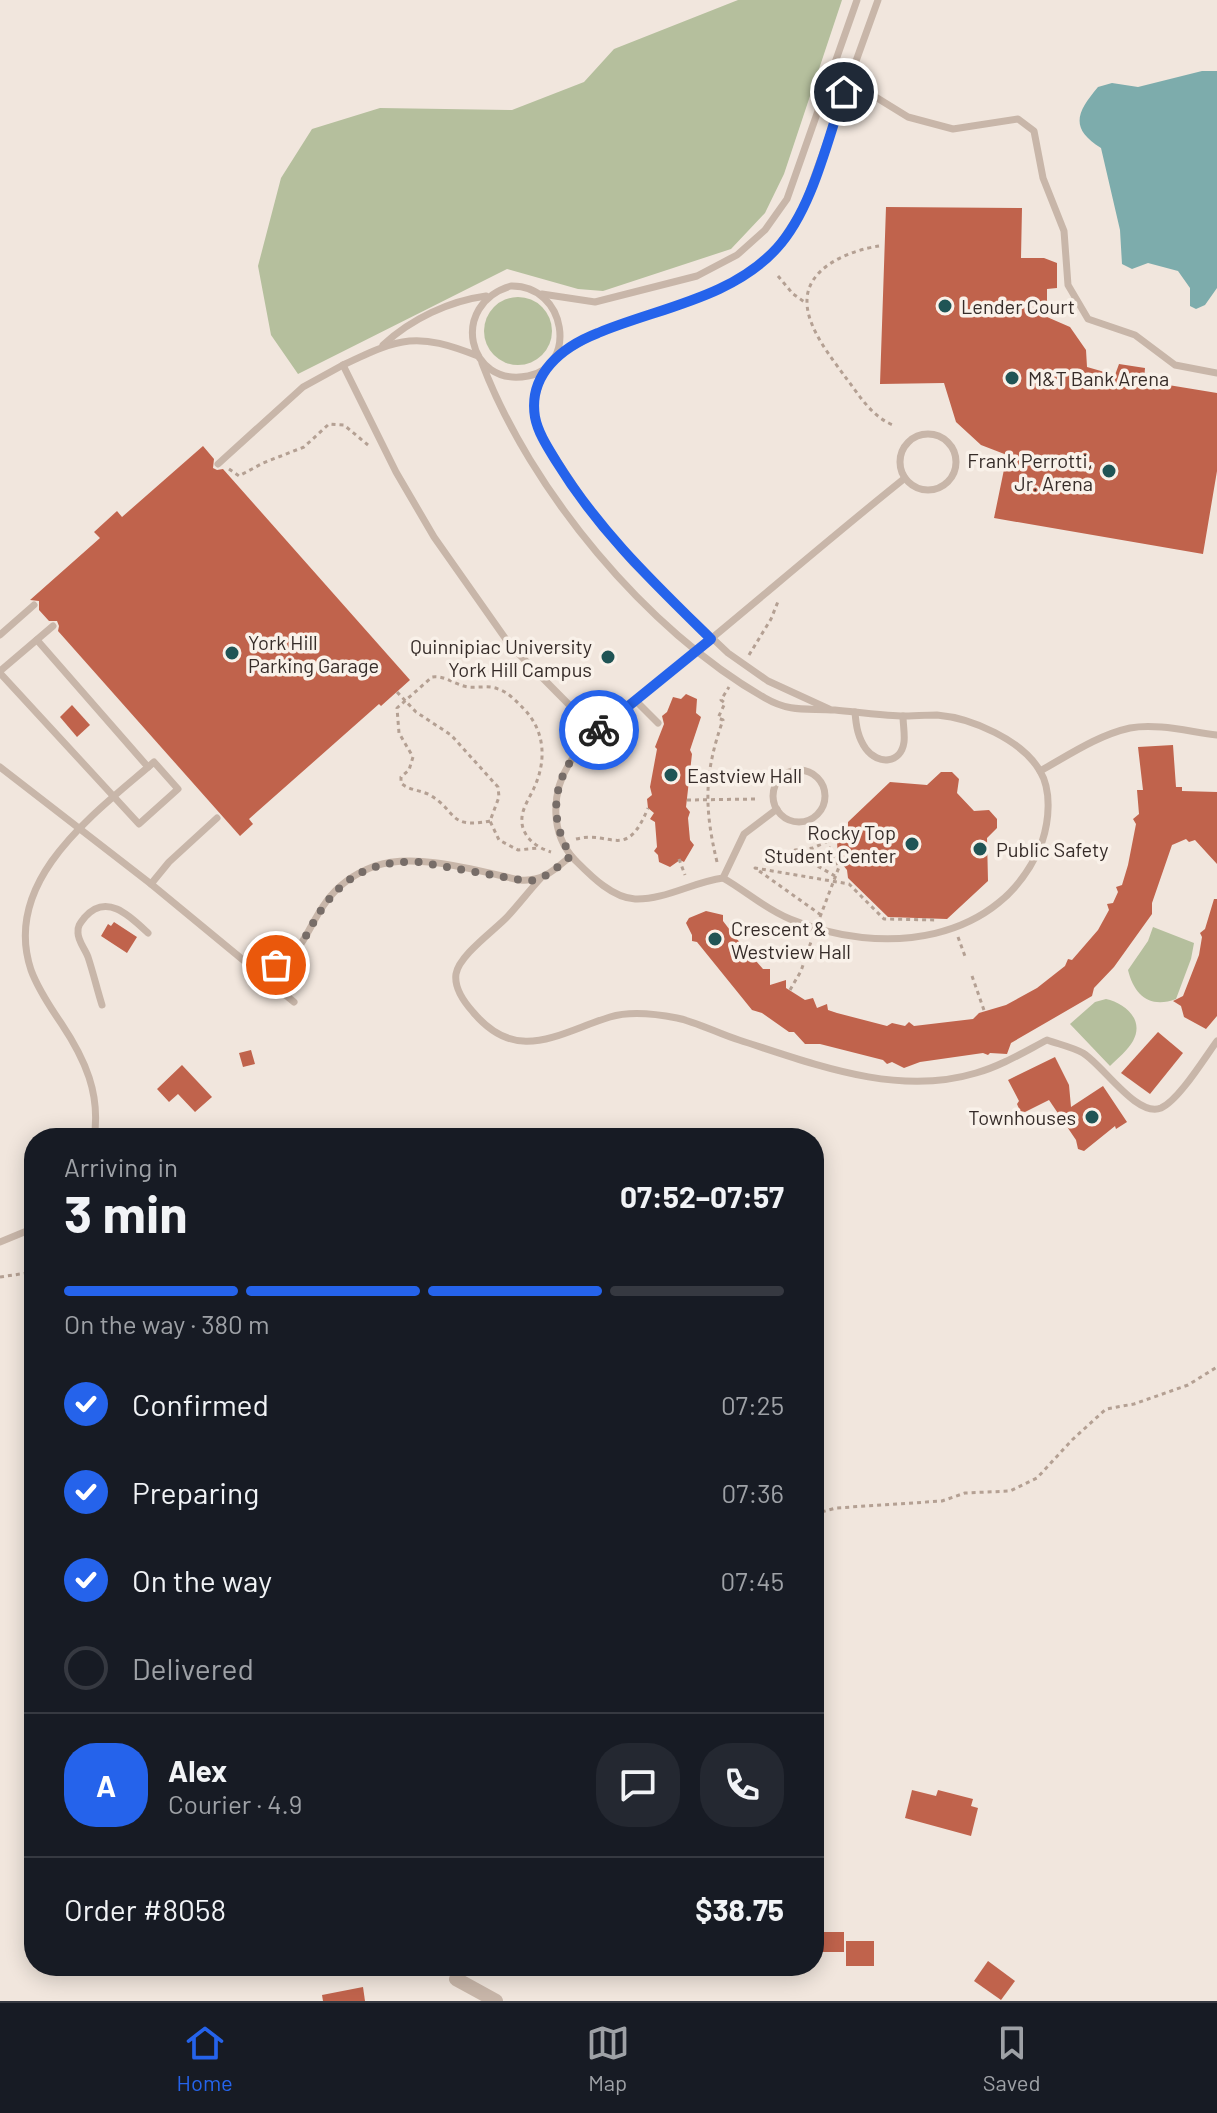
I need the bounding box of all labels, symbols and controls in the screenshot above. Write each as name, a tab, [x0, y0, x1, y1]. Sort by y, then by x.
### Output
pin	[810, 58, 878, 126]
icon: home	[822, 70, 866, 114]
place label: Lender Court	[961, 294, 1075, 318]
marker: Lender Court	[936, 297, 954, 315]
place label: M&T Bank Arena	[1028, 366, 1169, 390]
marker: M&T Bank Arena	[1003, 369, 1021, 387]
place label: Frank Perrotti, Jr. Arena	[967, 448, 1093, 495]
marker: Frank Perrotti, Jr. Arena	[1100, 462, 1118, 480]
place label: York Hill Parking Garage	[248, 630, 379, 677]
place label: Quinnipiac University York Hill Campus	[410, 634, 592, 681]
marker: York Hill Parking Garage	[223, 644, 241, 662]
marker: Quinnipiac University York Hill Campus	[599, 648, 617, 666]
courier	[559, 690, 639, 770]
icon: bike	[577, 708, 621, 752]
place label: Eastview Hall	[687, 763, 802, 787]
marker: Eastview Hall	[662, 766, 680, 784]
place label: Rocky Top Student Center	[764, 820, 896, 867]
marker: Rocky Top Student Center	[903, 835, 921, 853]
place label: Public Safety	[996, 837, 1109, 861]
marker: Public Safety	[971, 840, 989, 858]
place label: Crescent & Westview Hall	[731, 916, 851, 963]
marker: Crescent & Westview Hall	[706, 930, 724, 948]
pin	[242, 931, 310, 999]
icon: bag	[254, 943, 298, 987]
place label: Townhouses	[968, 1105, 1076, 1129]
marker: Townhouses	[1083, 1108, 1101, 1126]
text: Arriving in	[64, 1151, 178, 1182]
text: 07:52–07:57	[620, 1178, 784, 1214]
text: 3 min	[64, 1181, 188, 1243]
text: On the way · 380 m	[64, 1308, 270, 1339]
icon: check	[64, 1382, 108, 1426]
text: Confirmed	[132, 1386, 269, 1422]
text: 07:25	[721, 1389, 784, 1420]
icon: check	[64, 1470, 108, 1514]
text: Preparing	[132, 1474, 259, 1510]
text: 07:36	[721, 1477, 784, 1508]
icon: check	[64, 1558, 108, 1602]
text: On the way	[132, 1562, 272, 1598]
text: 07:45	[721, 1565, 784, 1596]
text: Delivered	[132, 1650, 254, 1686]
button: chat	[596, 1743, 680, 1827]
button: phone	[700, 1743, 784, 1827]
text: Alex	[168, 1752, 227, 1788]
text: A	[96, 1767, 116, 1803]
text: Courier · 4.9	[168, 1788, 302, 1819]
text: Order #8058	[64, 1891, 226, 1927]
text: $38.75	[695, 1891, 784, 1927]
tab: Home	[177, 2021, 233, 2095]
tab: Map	[586, 2021, 630, 2095]
tab: Saved	[983, 2021, 1040, 2095]

